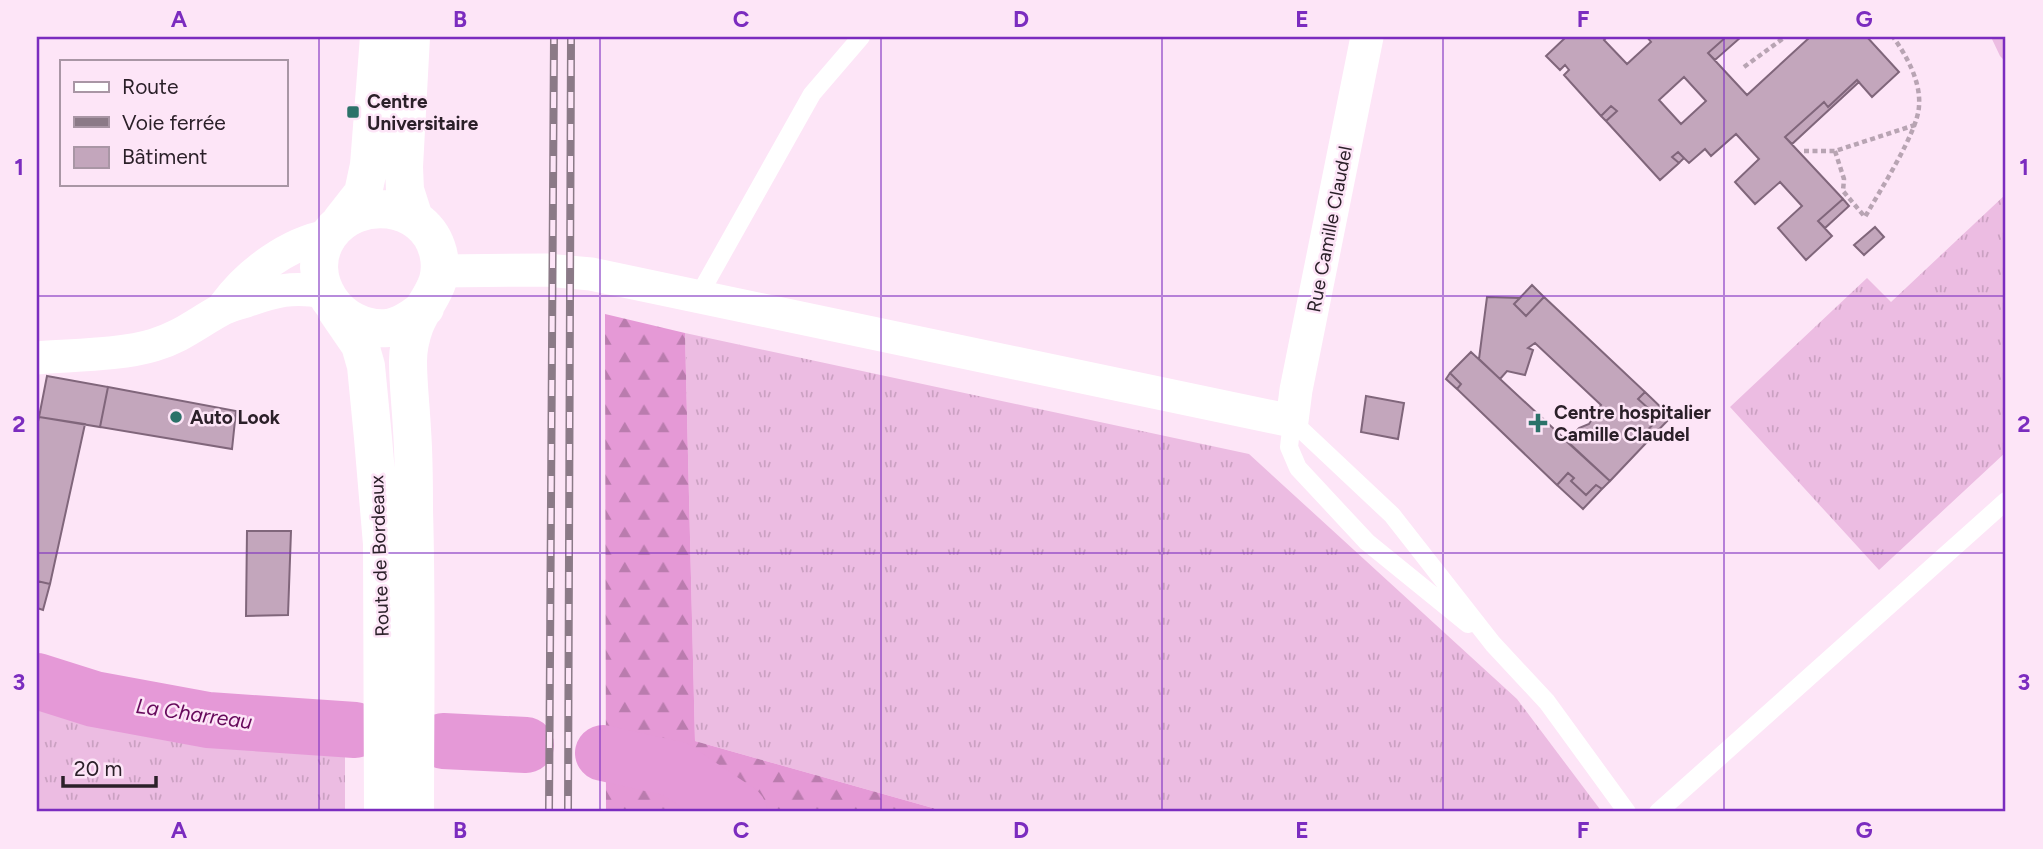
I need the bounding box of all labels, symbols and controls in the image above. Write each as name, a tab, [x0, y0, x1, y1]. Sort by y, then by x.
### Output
text: A	[171, 5, 188, 33]
text: B	[453, 5, 467, 33]
text: C	[733, 5, 750, 33]
text: D	[1013, 5, 1029, 33]
text: E	[1295, 5, 1309, 33]
text: F	[1577, 5, 1590, 33]
text: G	[1855, 5, 1873, 33]
legend	[60, 60, 287, 186]
text: Route	[122, 74, 178, 99]
place label: Centre Universitaire	[367, 90, 479, 135]
marker: Centre Universitaire	[345, 104, 361, 120]
text: Voie ferrée	[122, 110, 226, 135]
text: Bâtiment	[122, 144, 207, 169]
street label: Rue Camille Claudel	[1302, 144, 1357, 314]
text: 1	[14, 153, 24, 181]
text: 1	[2019, 153, 2029, 181]
place label: Centre hospitalier Camille Claudel	[1554, 401, 1711, 446]
place label: Auto Look	[190, 406, 281, 429]
marker: Auto Look	[168, 409, 184, 425]
text: 2	[12, 410, 26, 438]
text: 2	[2017, 410, 2031, 438]
marker: Centre hospitalier Camille Claudel	[1528, 413, 1548, 433]
street label: Route de Bordeaux	[365, 475, 394, 637]
text: 3	[13, 668, 25, 696]
text: 3	[2018, 668, 2030, 696]
water label: La Charreau	[134, 693, 254, 734]
scale bar	[63, 744, 156, 788]
text: 20 m	[74, 756, 122, 781]
text: A	[171, 816, 188, 844]
text: B	[453, 816, 467, 844]
text: C	[733, 816, 750, 844]
text: D	[1013, 816, 1029, 844]
text: E	[1295, 816, 1309, 844]
text: F	[1577, 816, 1590, 844]
text: G	[1855, 816, 1873, 844]

